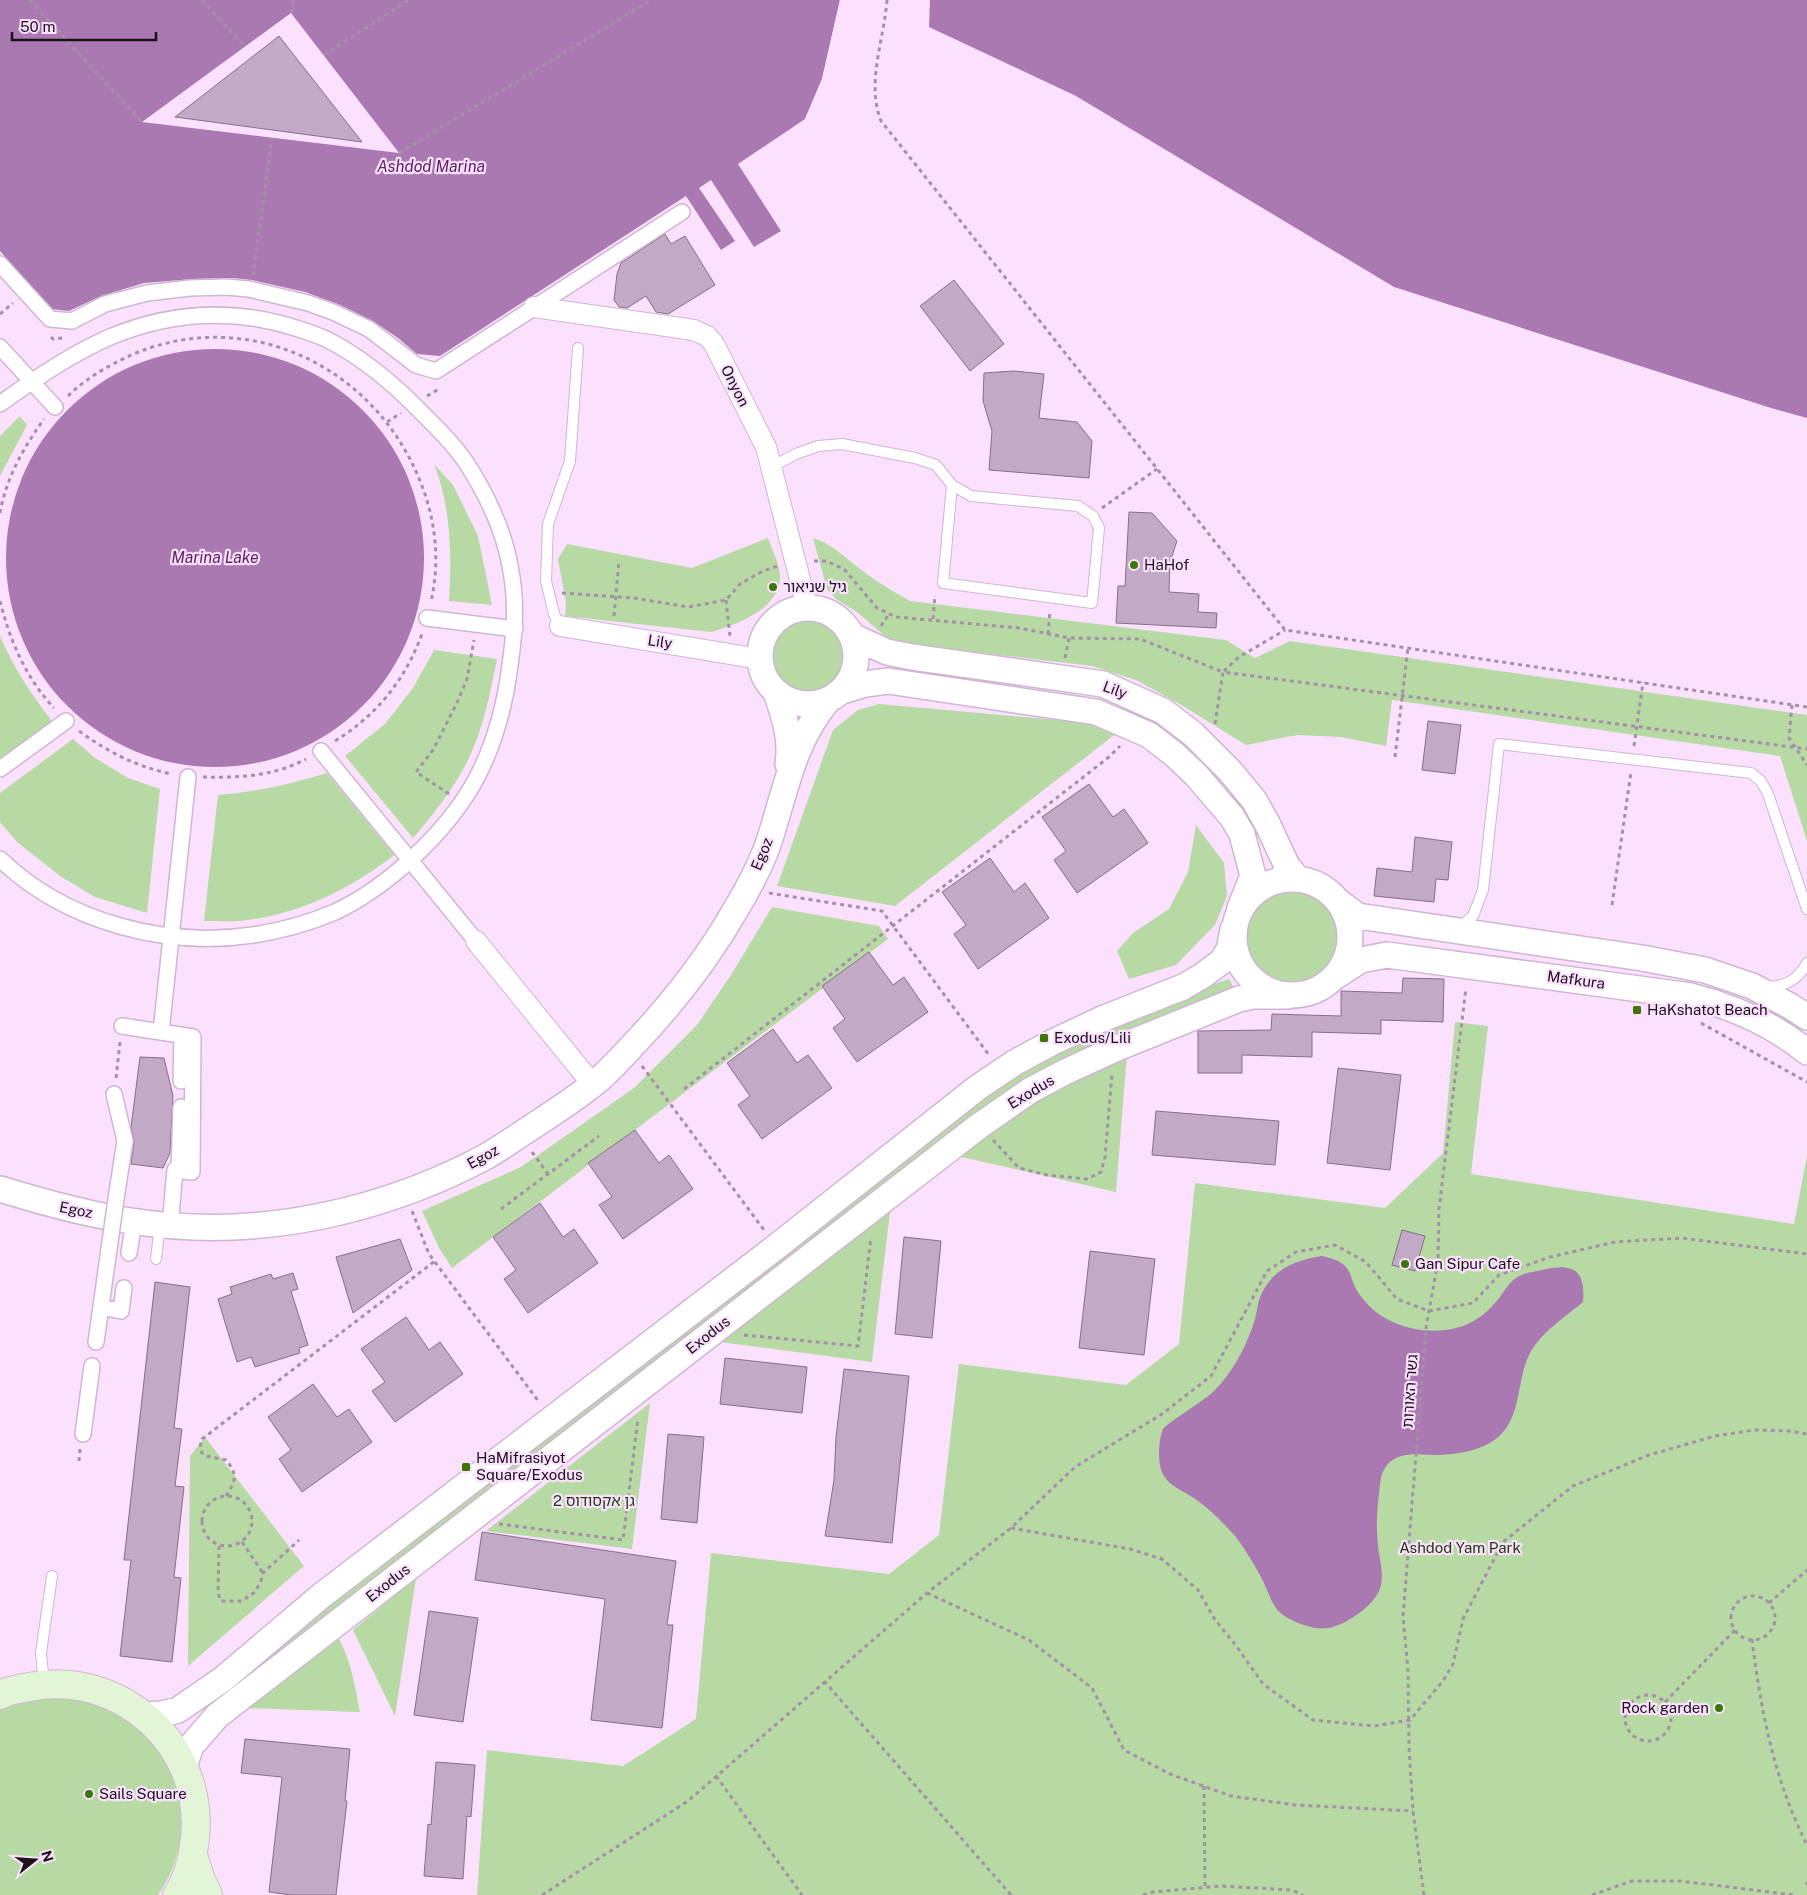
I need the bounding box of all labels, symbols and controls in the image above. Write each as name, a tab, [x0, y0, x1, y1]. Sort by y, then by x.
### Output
scale bar	[12, 10, 156, 42]
text: 50 m	[20, 18, 55, 35]
water label: Ashdod Marina	[377, 157, 485, 176]
street label: Onyon	[718, 362, 753, 409]
water label: Marina Lake	[171, 548, 259, 567]
place label: HaHof	[1144, 556, 1189, 573]
marker: HaHof	[1128, 559, 1140, 571]
place label: גיל שניאור	[783, 578, 847, 595]
marker: גיל שניאור	[767, 581, 779, 593]
street label: Lily	[647, 631, 674, 652]
street label: Lily	[1101, 677, 1130, 702]
street label: Egoz	[747, 835, 776, 873]
street label: Mafkura	[1546, 967, 1606, 992]
place label: HaKshatot Beach	[1647, 1001, 1768, 1018]
marker: HaKshatot Beach	[1631, 1004, 1643, 1016]
place label: Exodus/Lili	[1054, 1029, 1131, 1046]
marker: Exodus/Lili	[1038, 1032, 1050, 1044]
street label: Exodus	[1004, 1071, 1057, 1112]
street label: Egoz	[464, 1141, 502, 1172]
street label: Egoz	[58, 1198, 94, 1221]
place label: Gan Sipur Cafe	[1415, 1255, 1520, 1272]
marker: Gan Sipur Cafe	[1399, 1258, 1411, 1270]
street label: Exodus	[682, 1312, 733, 1357]
street label: גשר האורות	[1398, 1353, 1421, 1428]
place label: HaMifrasiyot Square/Exodus	[476, 1449, 583, 1483]
marker: HaMifrasiyot Square/Exodus	[460, 1461, 472, 1473]
park label: גן אקסודוס 2	[553, 1492, 635, 1509]
park label: Ashdod Yam Park	[1399, 1539, 1521, 1556]
street label: Exodus	[362, 1560, 413, 1605]
place label: Rock garden	[1621, 1699, 1709, 1716]
marker: Rock garden	[1713, 1702, 1725, 1714]
place label: Sails Square	[99, 1785, 187, 1802]
marker: Sails Square	[83, 1788, 95, 1800]
north arrow	[10, 1835, 60, 1885]
text: N	[38, 1849, 57, 1864]

